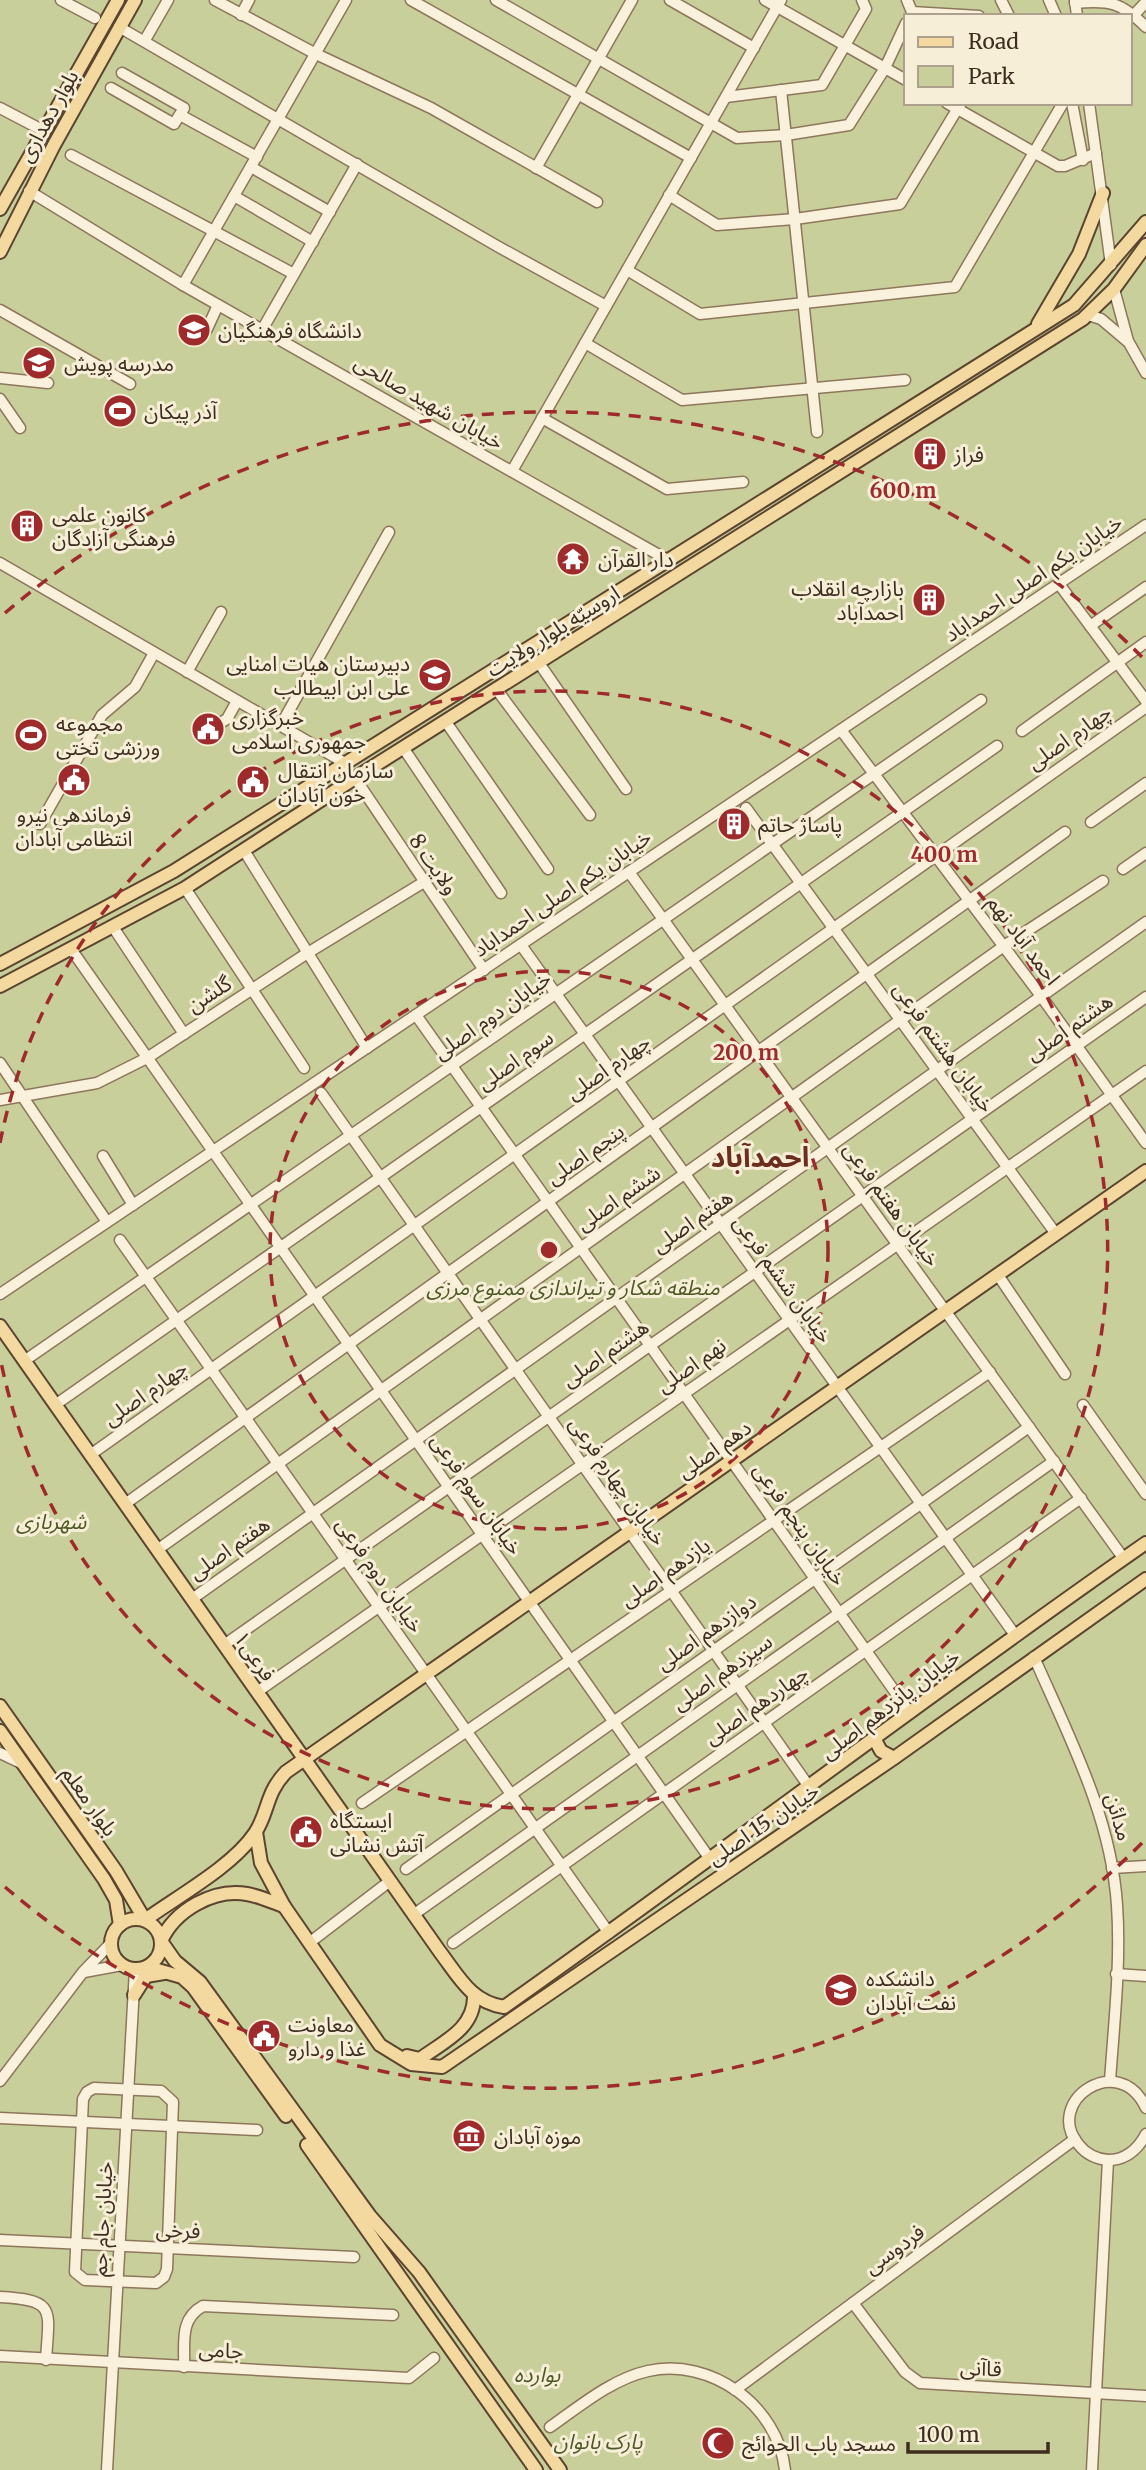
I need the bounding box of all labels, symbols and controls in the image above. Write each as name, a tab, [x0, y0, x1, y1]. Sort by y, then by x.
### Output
legend	[904, 14, 1132, 105]
text: Road	[968, 28, 1019, 55]
text: Park	[968, 63, 1015, 90]
street label: بلوار دهداری	[12, 65, 84, 167]
school or university icon: دانشگاه فرهنگیان	[175, 311, 213, 349]
place label: دانشگاه فرهنگیان	[218, 317, 362, 344]
school or university icon: مدرسه پویش	[20, 344, 58, 382]
street label: خیابان شهید صالحی	[350, 348, 508, 456]
place label: مدرسه پویش	[64, 350, 174, 377]
sports icon: آذر پیکان	[101, 392, 139, 430]
place label: آذر پیکان	[144, 398, 218, 425]
building icon: فراز	[911, 435, 949, 473]
place label: فراز	[953, 441, 984, 468]
text: 600 m	[870, 477, 936, 504]
place label: کانون علمی فرهنگی آزادگان	[52, 501, 176, 552]
building icon: کانون علمی فرهنگی آزادگان	[8, 507, 46, 545]
street label: خیابان یکم اصلی احمداباد	[939, 508, 1128, 649]
temple icon: دار القرآن	[554, 540, 592, 578]
place label: دار القرآن	[598, 546, 674, 573]
place label: بازارچه انقلاب احمدآباد	[791, 575, 904, 626]
street label: اروسیّه بلوار ولایت	[481, 579, 625, 683]
building icon: بازارچه انقلاب احمدآباد	[910, 581, 948, 619]
place label: دبیرستان هیات امنایی علی ابن ابیطالب	[226, 650, 410, 701]
school or university icon: دبیرستان هیات امنایی علی ابن ابیطالب	[416, 656, 454, 694]
street label: چهارم اصلی	[1022, 698, 1118, 778]
place label: خبرگزاری جمهوری اسلامی	[232, 704, 366, 755]
place label: مجموعه ورزشی تختی	[56, 710, 160, 761]
public building icon: خبرگزاری جمهوری اسلامی	[189, 710, 227, 748]
sports icon: مجموعه ورزشی تختی	[12, 716, 50, 754]
place label: سازمان انتقال خون آبادان	[278, 757, 394, 808]
public building icon: فرماندهی نیرو انتظامی آبادان	[55, 761, 93, 799]
public building icon: سازمان انتقال خون آبادان	[234, 763, 272, 801]
place label: فرماندهی نیرو انتظامی آبادان	[15, 801, 133, 852]
building icon: پاساژ حاتم	[715, 805, 753, 843]
place label: پاساژ حاتم	[758, 811, 842, 840]
street label: خیابان یکم اصلی احمداباد	[468, 823, 657, 964]
street label: ولایت 8	[403, 828, 465, 900]
text: 400 m	[910, 841, 978, 868]
street label: احمد آباد نهم	[980, 890, 1067, 991]
street label: خیابان دوم اصلی	[428, 964, 558, 1068]
street label: گلشن	[181, 969, 237, 1018]
street label: خیابان هشتم فرعی	[886, 976, 1001, 1119]
street label: هشتم اصلی	[1020, 987, 1119, 1068]
street label: سوم اصلی	[472, 1024, 560, 1099]
street label: چهارم اصلی	[561, 1028, 657, 1108]
text: 200 m	[713, 1039, 779, 1066]
street label: پنجم اصلی	[541, 1117, 630, 1192]
street label: خیابان هفتم فرعی	[836, 1136, 946, 1273]
district label: احمدآباد	[711, 1139, 809, 1175]
street label: ششم اصلی	[571, 1159, 667, 1238]
street label: هفتم اصلی	[646, 1183, 739, 1260]
street label: خیابان ششم فرعی	[726, 1210, 839, 1349]
centre of rings	[537, 1238, 561, 1262]
park label: منطقه شکار و تیراندازی ممنوع مرزی	[426, 1274, 720, 1304]
street label: هشتم اصلی	[556, 1313, 655, 1394]
street label: نهم اصلی	[651, 1331, 732, 1400]
street label: چهارم اصلی	[98, 1354, 194, 1434]
street label: خیابان چهارم فرعی	[561, 1411, 673, 1553]
street label: دهم اصلی	[672, 1414, 758, 1486]
street label: خیابان سوم فرعی	[423, 1428, 529, 1562]
street label: خیابان پنجم فرعی	[746, 1457, 852, 1592]
park label: شهربازی	[16, 1508, 87, 1535]
street label: هفتم اصلی	[183, 1510, 276, 1587]
street label: خیابان دوم فرعی	[328, 1512, 430, 1640]
street label: یازدهم اصلی	[615, 1531, 717, 1615]
street label: دوازدهم اصلی	[651, 1588, 762, 1678]
street label: فرعی۱	[228, 1626, 282, 1686]
street label: سیزدهم اصلی	[667, 1628, 779, 1718]
street label: خیابان پانزدهم اصلی	[815, 1643, 966, 1767]
street label: چهاردهم اصلی	[699, 1659, 814, 1752]
street label: بلوار معلم	[54, 1761, 124, 1843]
street label: خیابان 15 اصلی	[702, 1777, 824, 1871]
street label: مدائن	[1099, 1790, 1139, 1844]
place label: ایستگاه آتش نشانی	[330, 1807, 424, 1858]
public building icon: ایستگاه آتش نشانی	[287, 1813, 325, 1851]
place label: دانشکده نفت آبادان	[866, 1965, 956, 2016]
school or university icon: دانشکده نفت آبادان	[822, 1971, 860, 2009]
place label: معاونت غذا و دارو	[288, 2011, 366, 2062]
public building icon: معاونت غذا و دارو	[245, 2017, 283, 2055]
museum icon: موزه آبادان	[450, 2117, 488, 2155]
place label: موزه آبادان	[494, 2123, 581, 2150]
street label: خیابان جام جم	[86, 2161, 121, 2277]
street label: فرخی	[155, 2216, 201, 2244]
street label: فردوسی	[858, 2218, 930, 2280]
street label: جامی	[198, 2335, 244, 2365]
street label: قاآنی	[960, 2353, 1002, 2383]
park label: بوارده	[514, 2361, 560, 2388]
scale bar	[908, 2410, 1048, 2454]
text: 100 m	[918, 2421, 980, 2448]
mosque icon: مسجد باب الحوائج	[699, 2424, 737, 2462]
park label: پارک بانوان	[554, 2428, 643, 2456]
place label: مسجد باب الحوائج	[742, 2430, 896, 2459]

